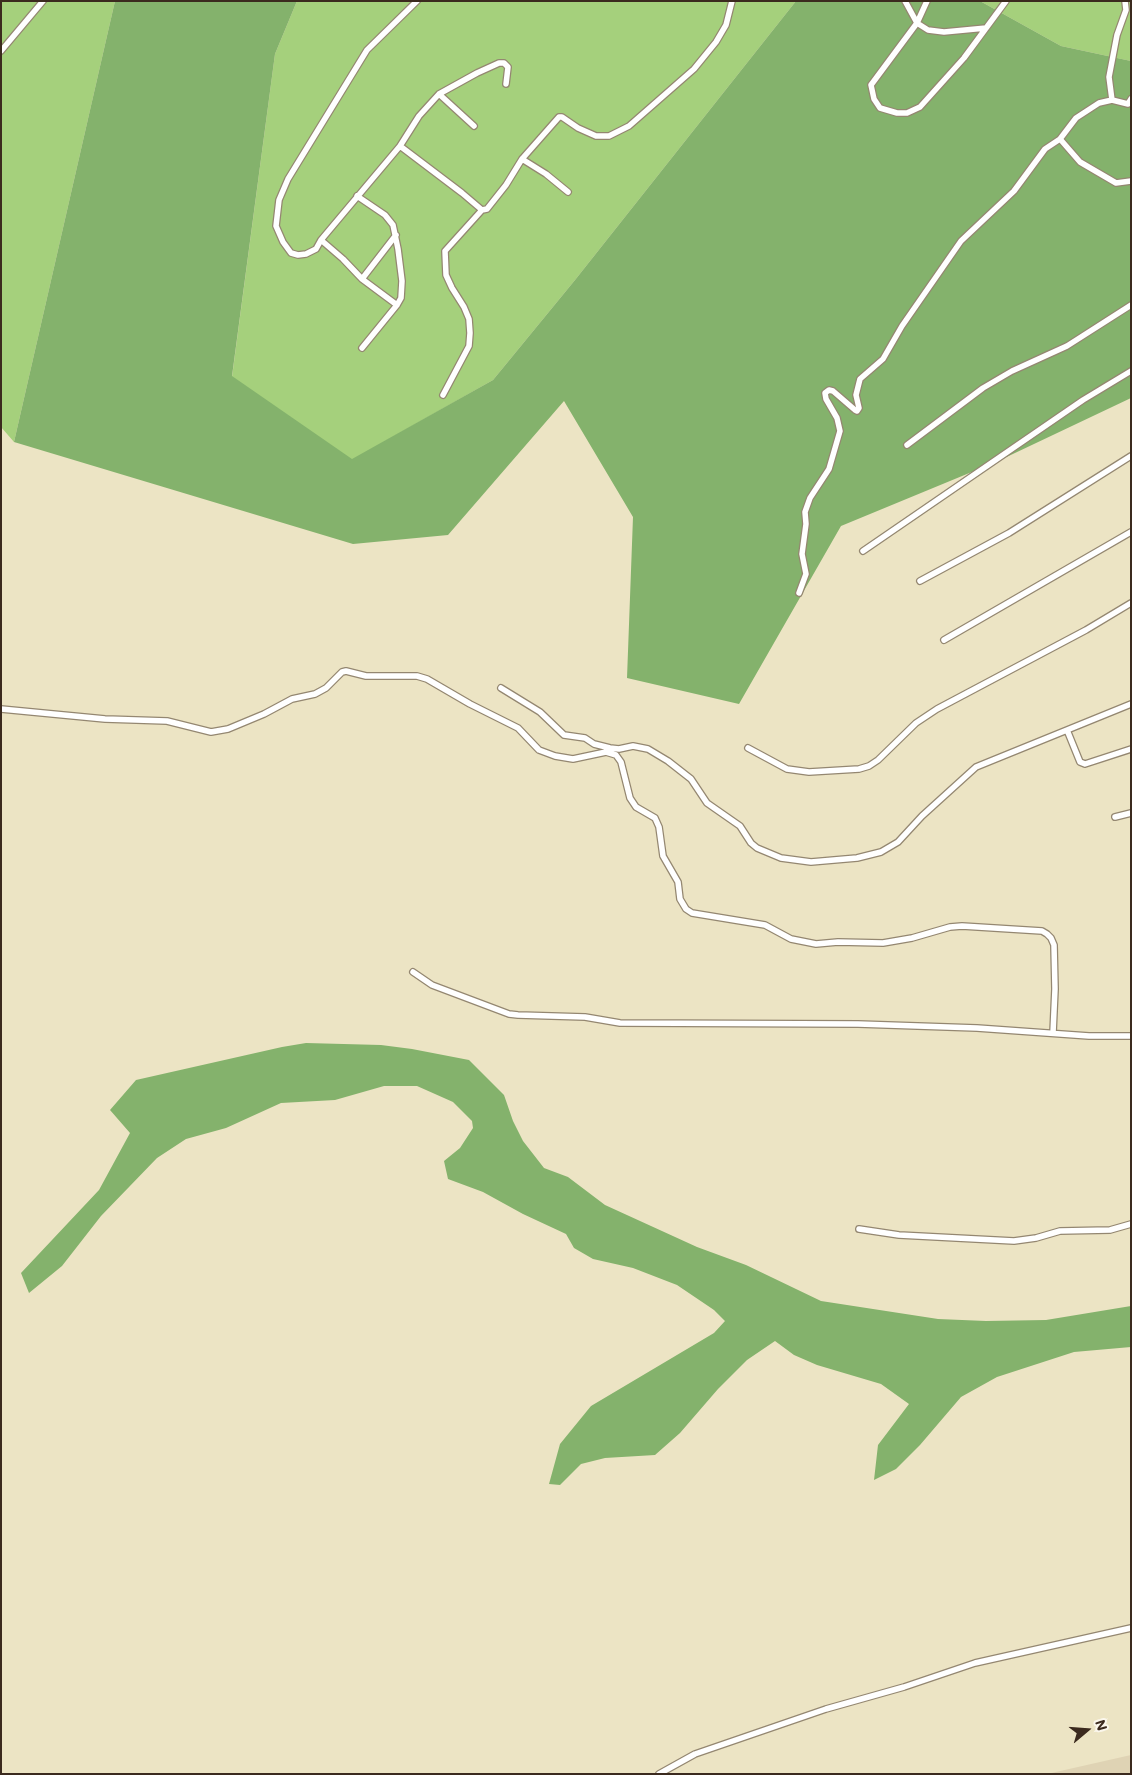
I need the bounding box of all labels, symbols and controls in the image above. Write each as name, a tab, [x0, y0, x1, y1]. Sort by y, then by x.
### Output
north arrow	[1062, 1705, 1112, 1755]
text: N	[1091, 1717, 1112, 1733]

